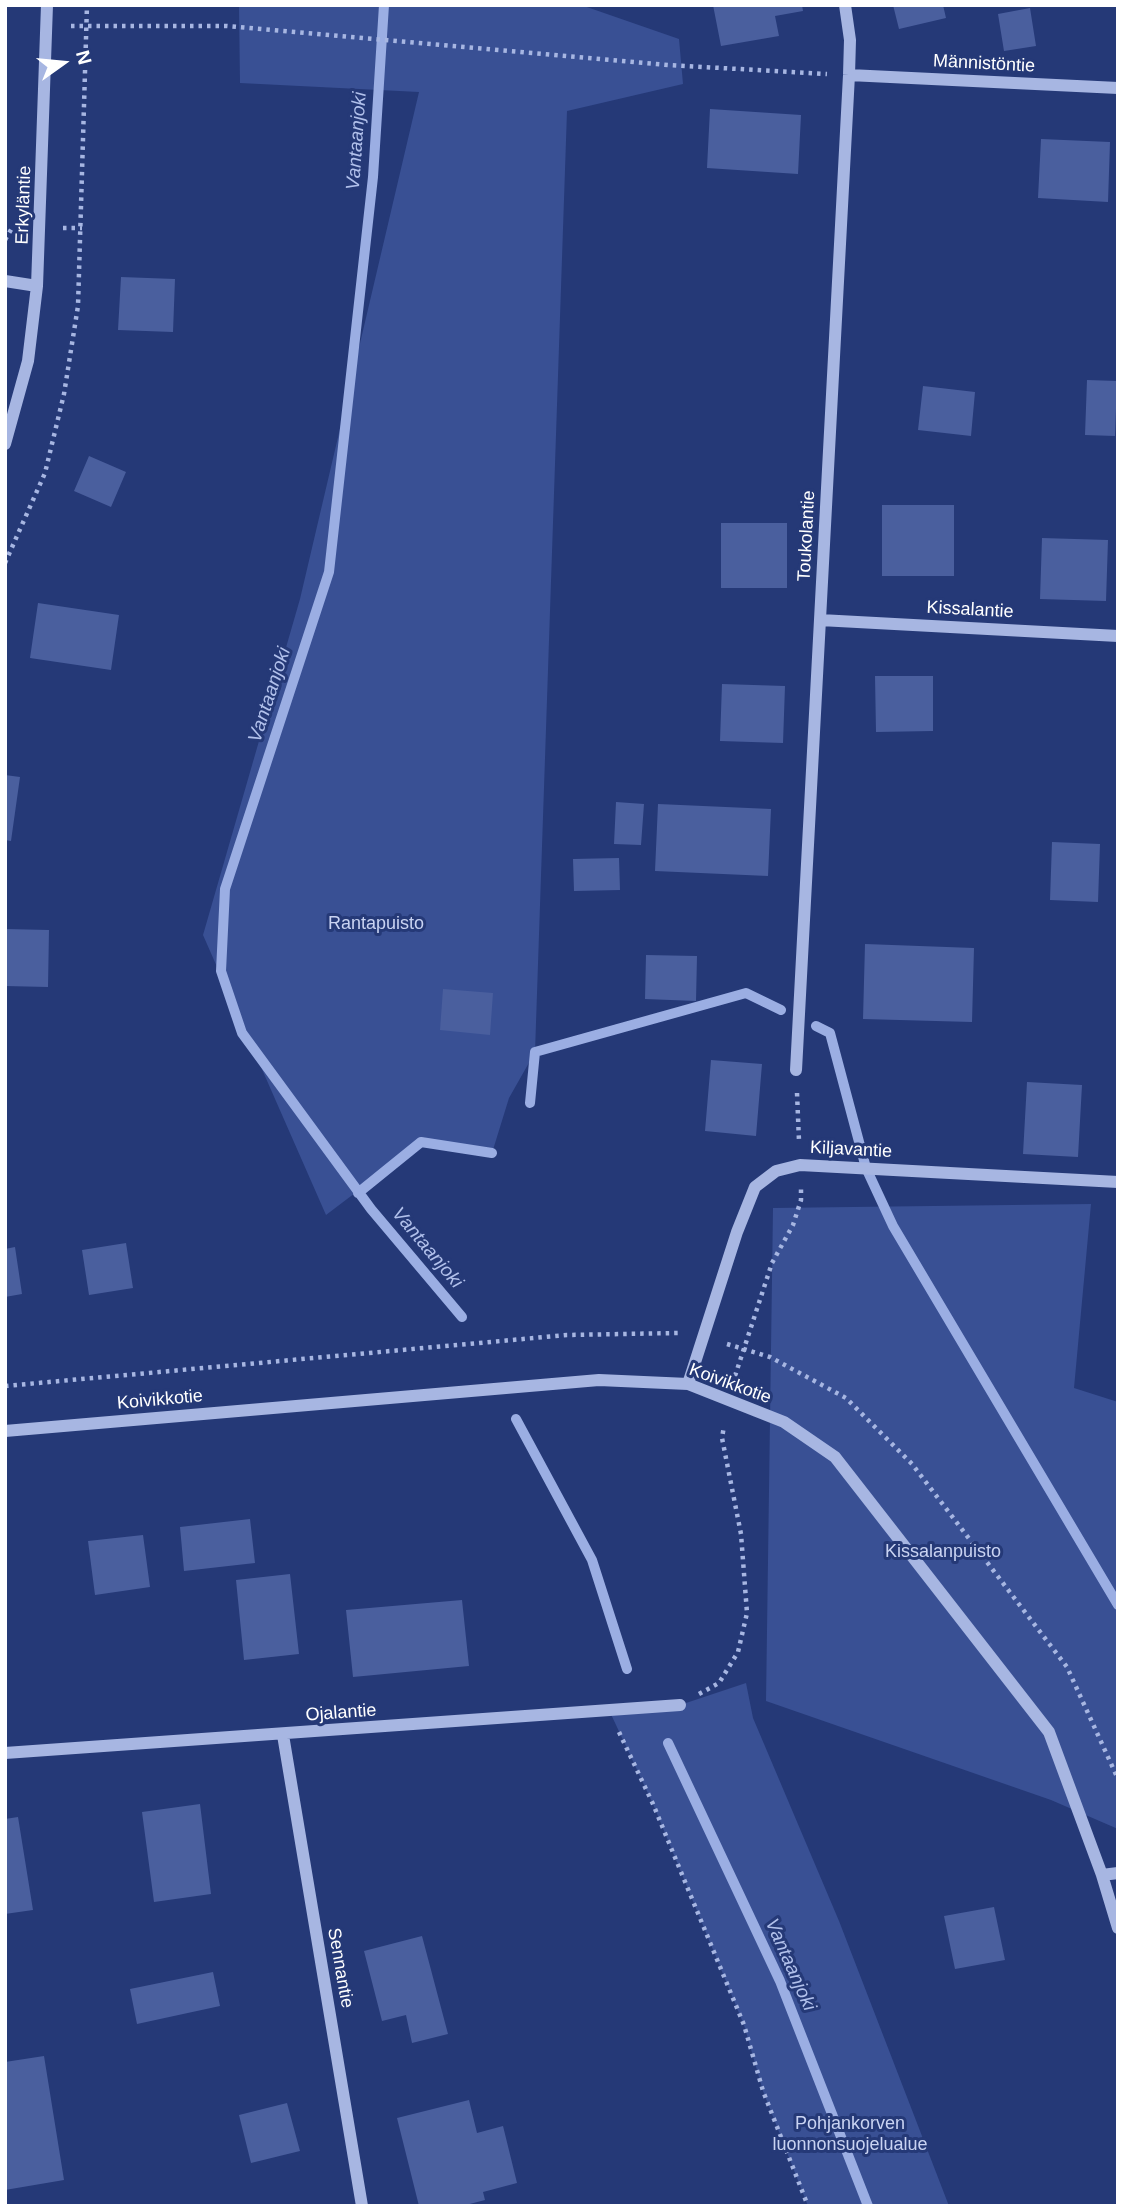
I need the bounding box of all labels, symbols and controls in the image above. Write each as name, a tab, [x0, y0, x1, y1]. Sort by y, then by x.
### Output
north arrow	[28, 28, 98, 98]
text: N	[72, 48, 96, 67]
street label: Männistöntie	[932, 51, 1036, 77]
water label: Vantaanjoki	[342, 91, 372, 191]
street label: Erkyläntie	[12, 165, 36, 245]
street label: Toukolantie	[794, 490, 820, 582]
street label: Kissalantie	[926, 597, 1014, 623]
water label: Vantaanjoki	[244, 645, 296, 745]
park label: Rantapuisto	[328, 913, 424, 935]
street label: Kiljavantie	[809, 1137, 893, 1163]
water label: Vantaanjoki	[387, 1203, 467, 1293]
street label: Koivikkotie	[686, 1359, 774, 1409]
street label: Koivikkotie	[116, 1385, 204, 1415]
park label: Kissalanpuisto	[885, 1541, 1001, 1563]
street label: Ojalantie	[305, 1700, 377, 1726]
water label: Vantaanjoki	[760, 1915, 820, 2015]
street label: Sennantie	[322, 1926, 358, 2010]
park label: Pohjankorven luonnonsuojelualue	[772, 2113, 928, 2156]

